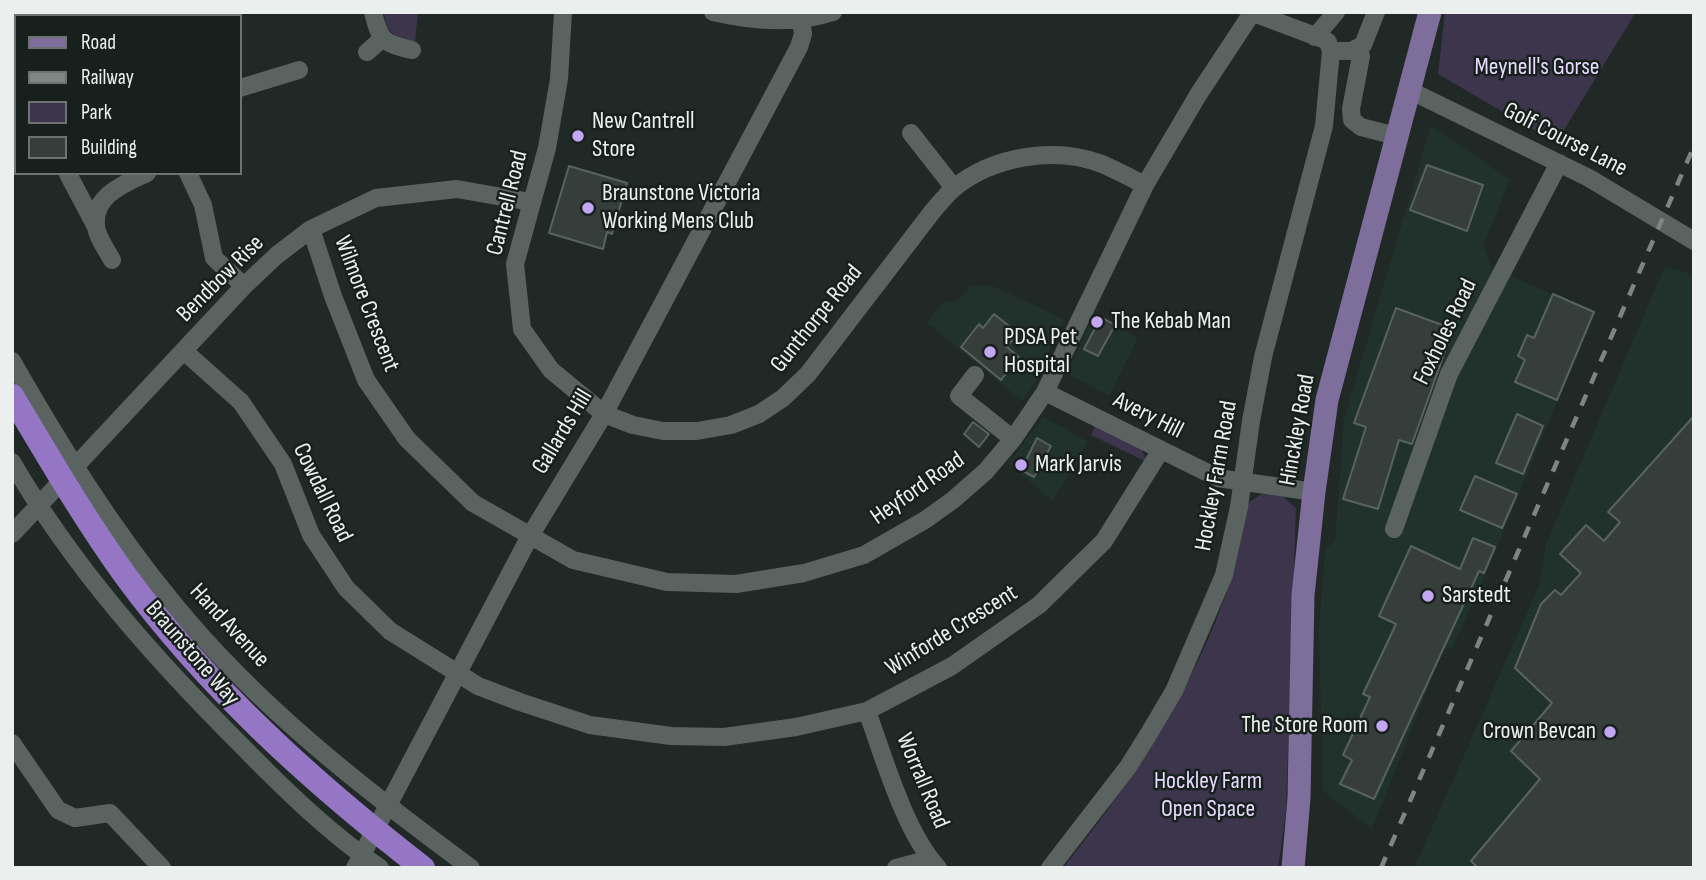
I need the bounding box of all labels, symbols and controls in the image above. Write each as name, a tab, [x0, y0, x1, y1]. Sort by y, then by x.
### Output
legend	[14, 14, 242, 175]
text: Road	[81, 30, 116, 55]
park label: Meynell's Gorse	[1475, 54, 1599, 82]
text: Railway	[81, 65, 134, 90]
street label: Golf Course Lane	[1498, 96, 1632, 184]
text: Park	[81, 100, 112, 125]
place label: New Cantrell Store	[592, 108, 694, 164]
marker: New Cantrell Store	[570, 128, 586, 144]
text: Building	[81, 135, 137, 160]
street label: Cantrell Road	[481, 148, 535, 258]
place label: Braunstone Victoria Working Mens Club	[602, 180, 761, 236]
marker: Braunstone Victoria Working Mens Club	[580, 200, 596, 216]
street label: Bendbow Rise	[171, 229, 271, 329]
street label: Wilmore Crescent	[327, 232, 405, 376]
street label: Gunthorpe Road	[765, 259, 869, 379]
street label: Foxholes Road	[1408, 274, 1484, 390]
place label: The Kebab Man	[1111, 308, 1231, 336]
marker: The Kebab Man	[1089, 314, 1105, 330]
place label: PDSA Pet Hospital	[1004, 324, 1077, 380]
marker: PDSA Pet Hospital	[982, 344, 998, 360]
street label: Hinckley Road	[1274, 372, 1322, 488]
street label: Gallards Hill	[527, 384, 599, 480]
street label: Avery Hill	[1108, 386, 1188, 446]
street label: Hockley Farm Road	[1190, 399, 1244, 553]
street label: Cowdall Road	[286, 439, 358, 547]
street label: Heyford Road	[866, 446, 970, 532]
place label: Mark Jarvis	[1035, 451, 1122, 479]
marker: Mark Jarvis	[1013, 457, 1029, 473]
street label: Hand Avenue	[183, 578, 275, 674]
street label: Winforde Crescent	[881, 579, 1023, 683]
place label: Sarstedt	[1442, 582, 1511, 610]
marker: Sarstedt	[1420, 588, 1436, 604]
street label: Braunstone Way	[139, 596, 245, 712]
place label: The Store Room	[1241, 712, 1368, 740]
marker: The Store Room	[1374, 718, 1390, 734]
place label: Crown Bevcan	[1482, 718, 1596, 746]
marker: Crown Bevcan	[1602, 724, 1618, 740]
street label: Worrall Road	[889, 729, 955, 833]
park label: Hockley Farm Open Space	[1154, 768, 1262, 824]

